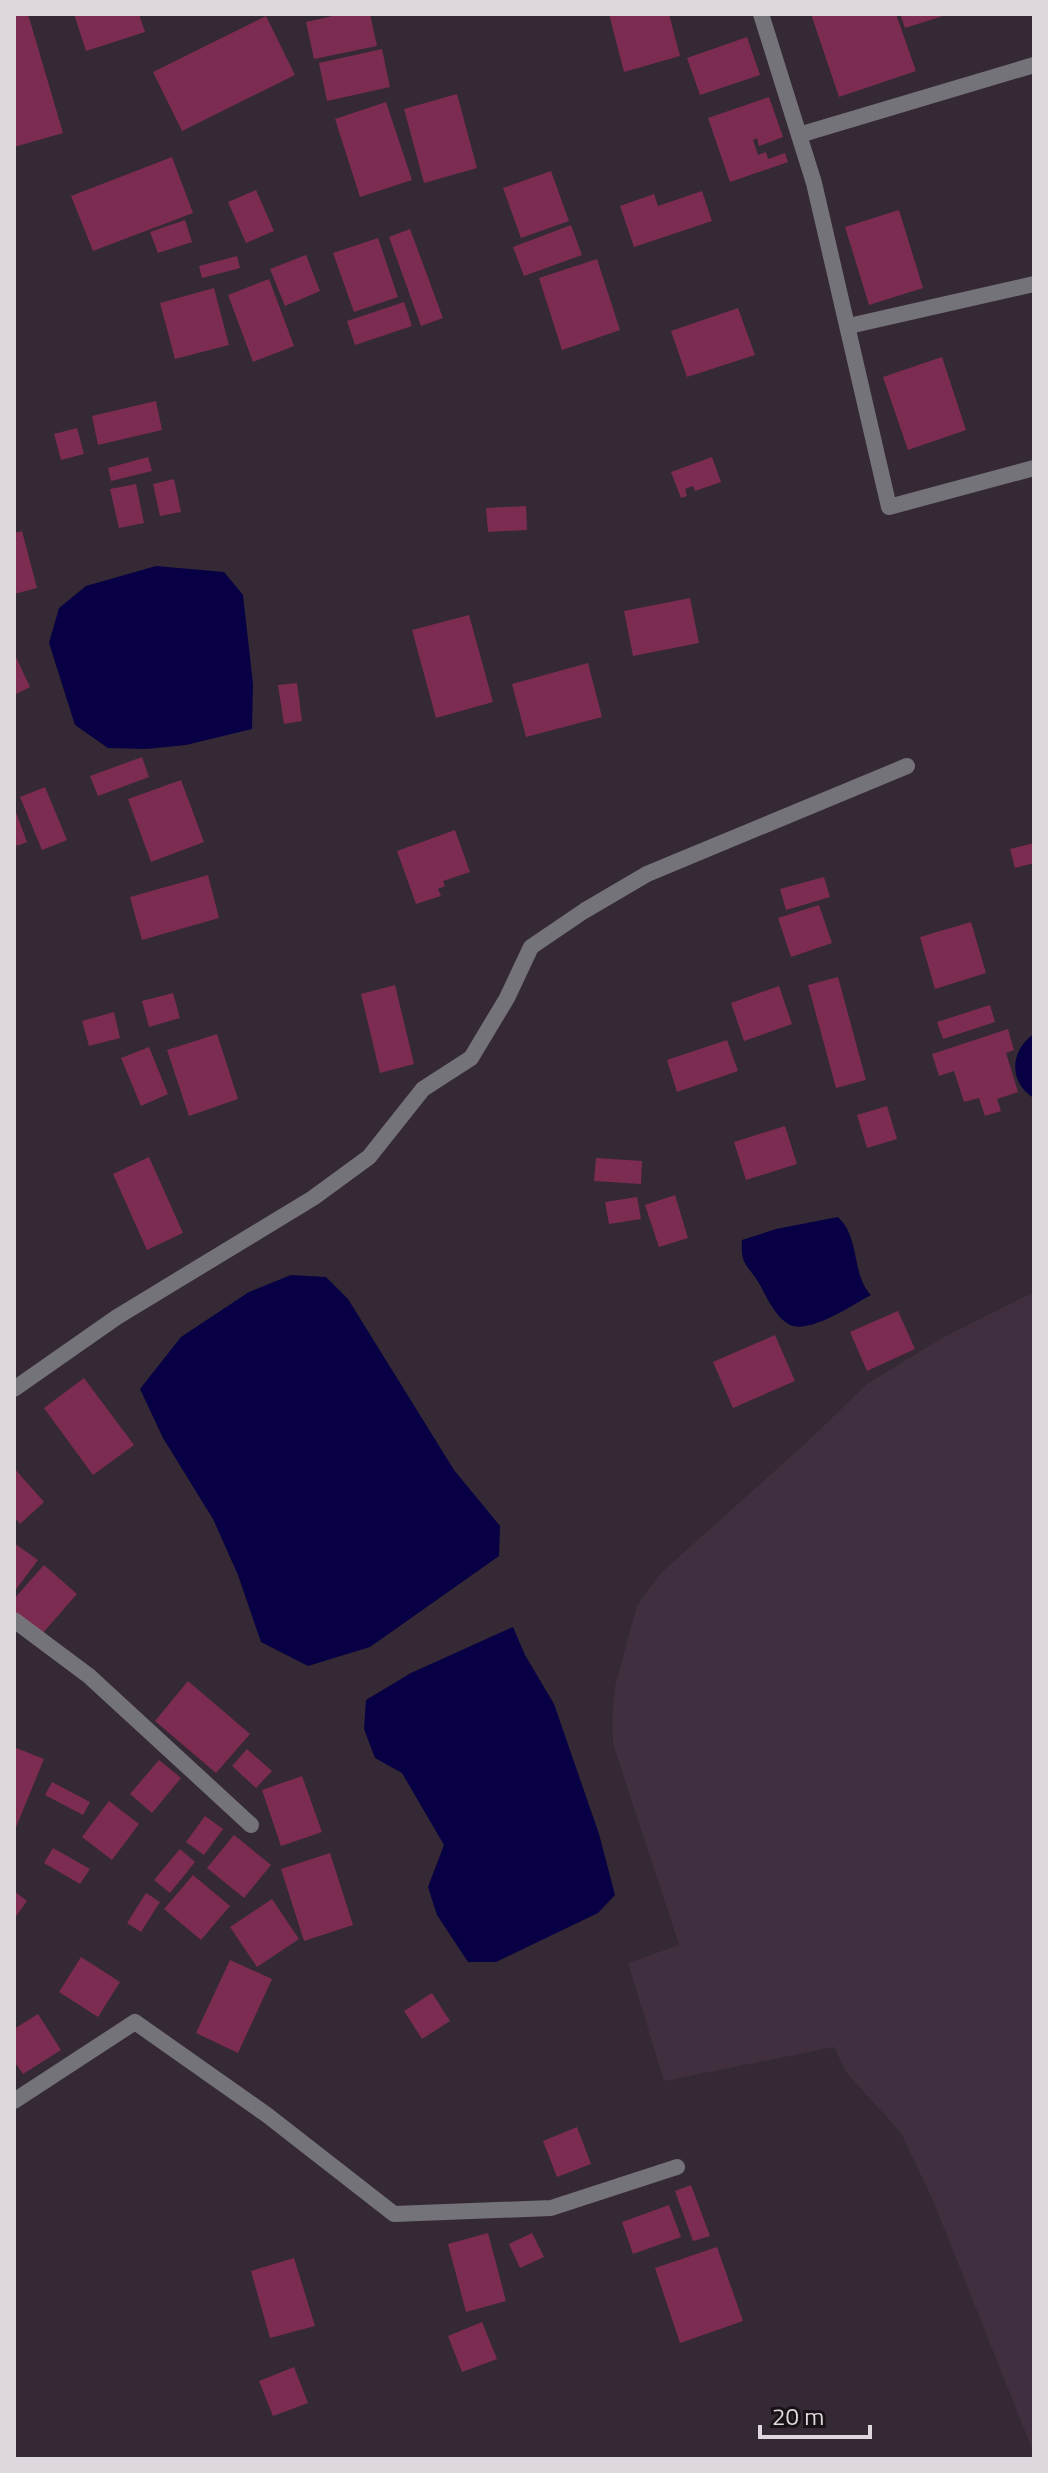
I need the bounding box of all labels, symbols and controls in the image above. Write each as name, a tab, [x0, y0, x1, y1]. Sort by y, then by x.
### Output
scale bar	[760, 2389, 870, 2439]
text: 20 m	[772, 2398, 824, 2434]

